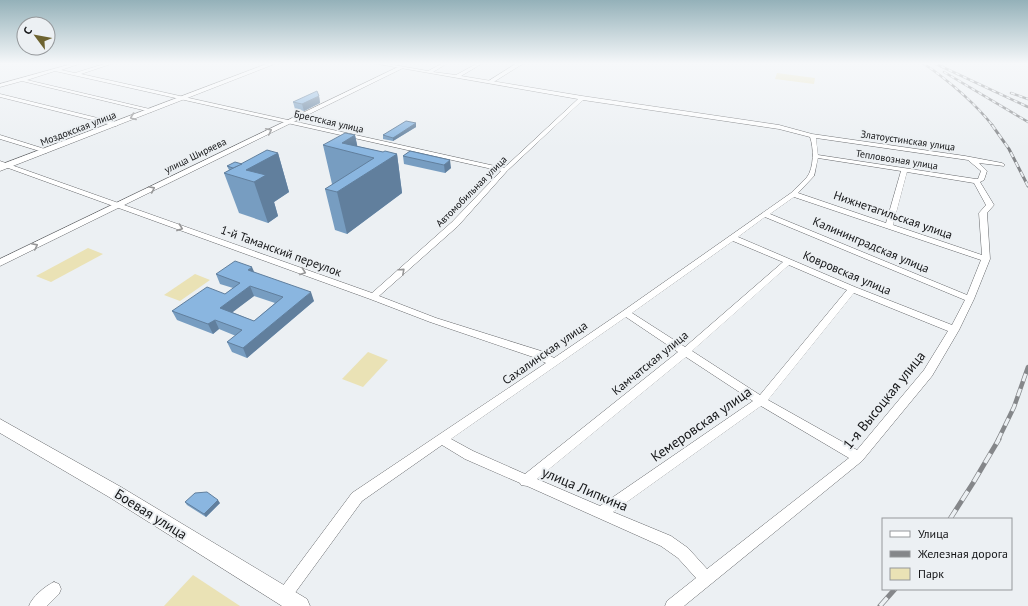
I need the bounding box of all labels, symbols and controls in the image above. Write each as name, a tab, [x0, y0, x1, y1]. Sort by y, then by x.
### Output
north arrow	[16, 16, 56, 56]
text: С	[20, 24, 35, 37]
street label: Брестская улица	[293, 107, 365, 136]
street label: Моздокская улица	[38, 108, 118, 149]
one-way arrow	[130, 113, 137, 121]
street label: Златоустинская улица	[860, 127, 956, 154]
one-way arrow	[264, 128, 272, 136]
street label: улица Ширяева	[162, 135, 228, 176]
street label: Тепловозная улица	[855, 147, 939, 172]
street label: Автомобильная улица	[433, 153, 510, 230]
one-way arrow	[148, 186, 155, 194]
street label: Нижнетагильская улица	[832, 187, 955, 242]
street label: Калининградская улица	[811, 213, 932, 276]
street label: 1-й Таманский переулок	[219, 222, 344, 280]
one-way arrow	[177, 224, 184, 232]
one-way arrow	[31, 243, 38, 251]
street label: Ковровская улица	[801, 247, 894, 298]
one-way arrow	[299, 267, 306, 276]
one-way arrow	[397, 268, 405, 276]
street label: Сахалинская улица	[499, 318, 590, 388]
street label: Камчатская улица	[608, 327, 691, 398]
street label: 1-я Высоцкая улица	[839, 347, 929, 453]
street label: Кемеровская улица	[647, 382, 755, 465]
street label: улица Липкина	[539, 463, 631, 515]
street label: Боевая улица	[111, 485, 191, 543]
legend	[882, 518, 1012, 590]
text: Улица	[918, 526, 949, 541]
text: Железная дорога	[917, 546, 1008, 561]
text: Парк	[918, 566, 944, 581]

